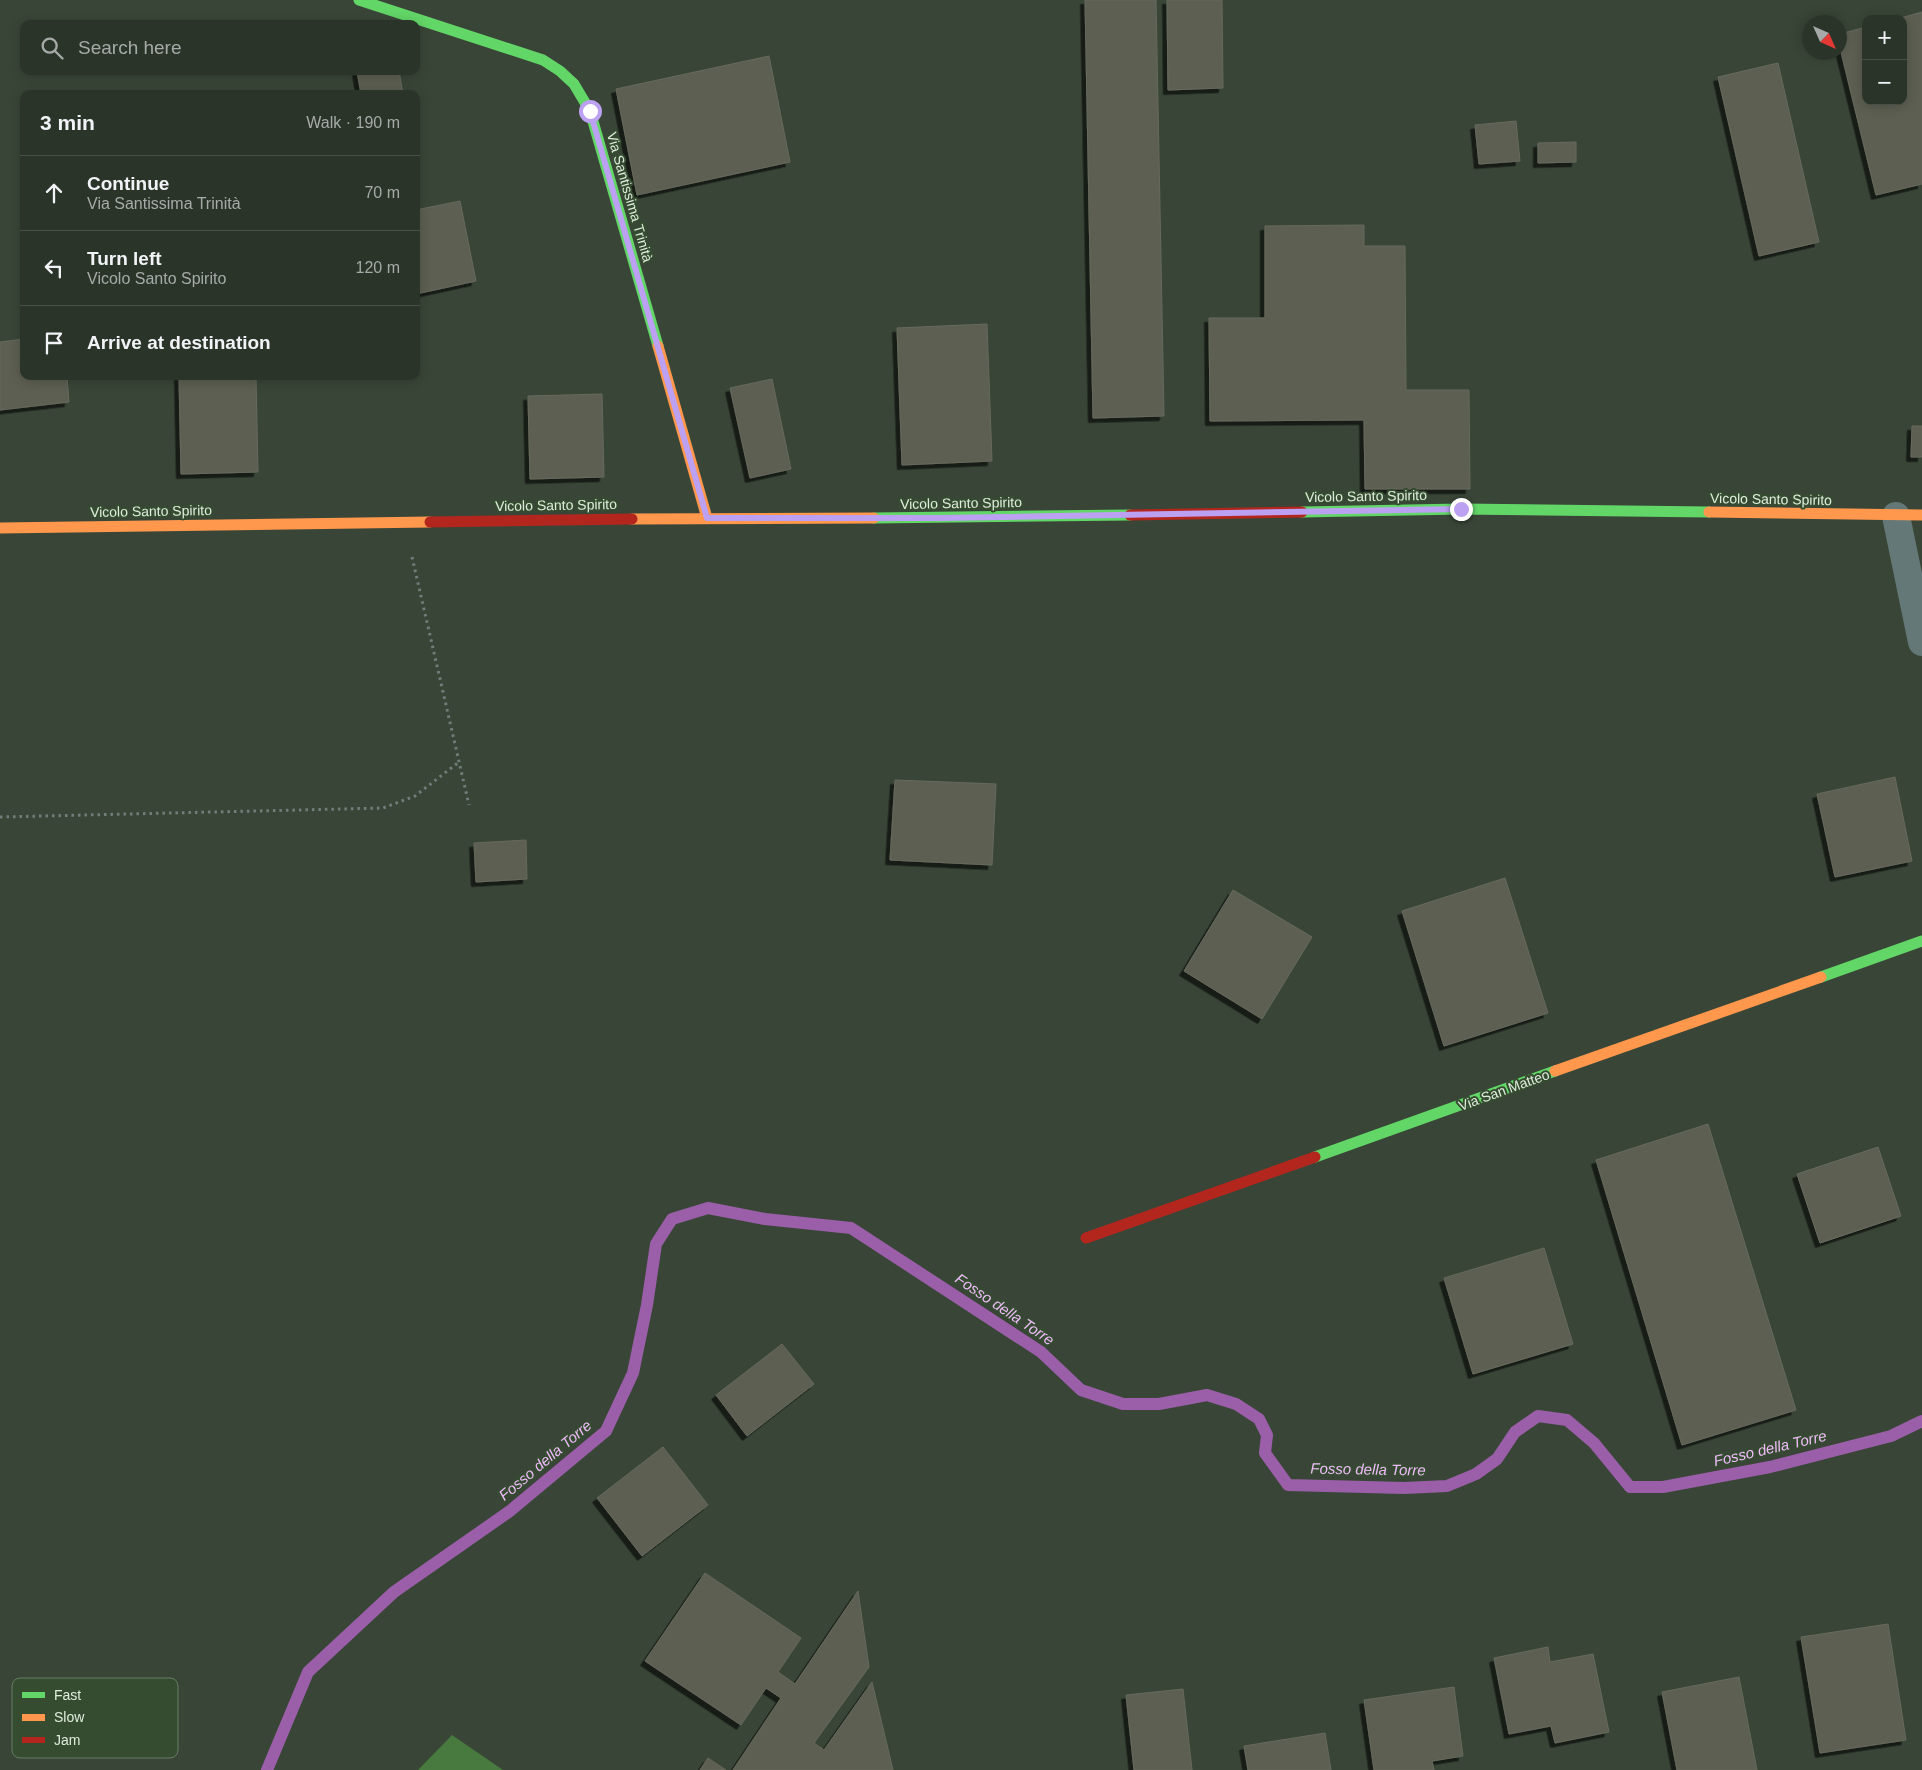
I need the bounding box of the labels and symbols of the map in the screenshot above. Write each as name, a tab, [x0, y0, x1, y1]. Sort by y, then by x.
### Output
north arrow	[1802, 15, 1847, 60]
route start	[579, 100, 602, 123]
street label: Via Santissima Trinità	[604, 130, 656, 264]
street label: Vicolo Santo Spirito	[1305, 487, 1427, 505]
street label: Vicolo Santo Spirito	[1710, 490, 1832, 508]
street label: Vicolo Santo Spirito	[900, 494, 1022, 512]
street label: Vicolo Santo Spirito	[495, 496, 617, 514]
route end	[1450, 498, 1473, 521]
street label: Vicolo Santo Spirito	[90, 502, 212, 520]
street label: Via San Matteo	[1456, 1066, 1552, 1114]
water label: Fosso della Torre	[952, 1270, 1058, 1348]
water label: Fosso della Torre	[495, 1416, 595, 1504]
water label: Fosso della Torre	[1712, 1427, 1828, 1469]
water label: Fosso della Torre	[1310, 1459, 1426, 1479]
legend	[12, 1678, 178, 1758]
text: Fast	[54, 1687, 81, 1703]
text: Slow	[54, 1709, 85, 1725]
text: Jam	[54, 1732, 80, 1748]

